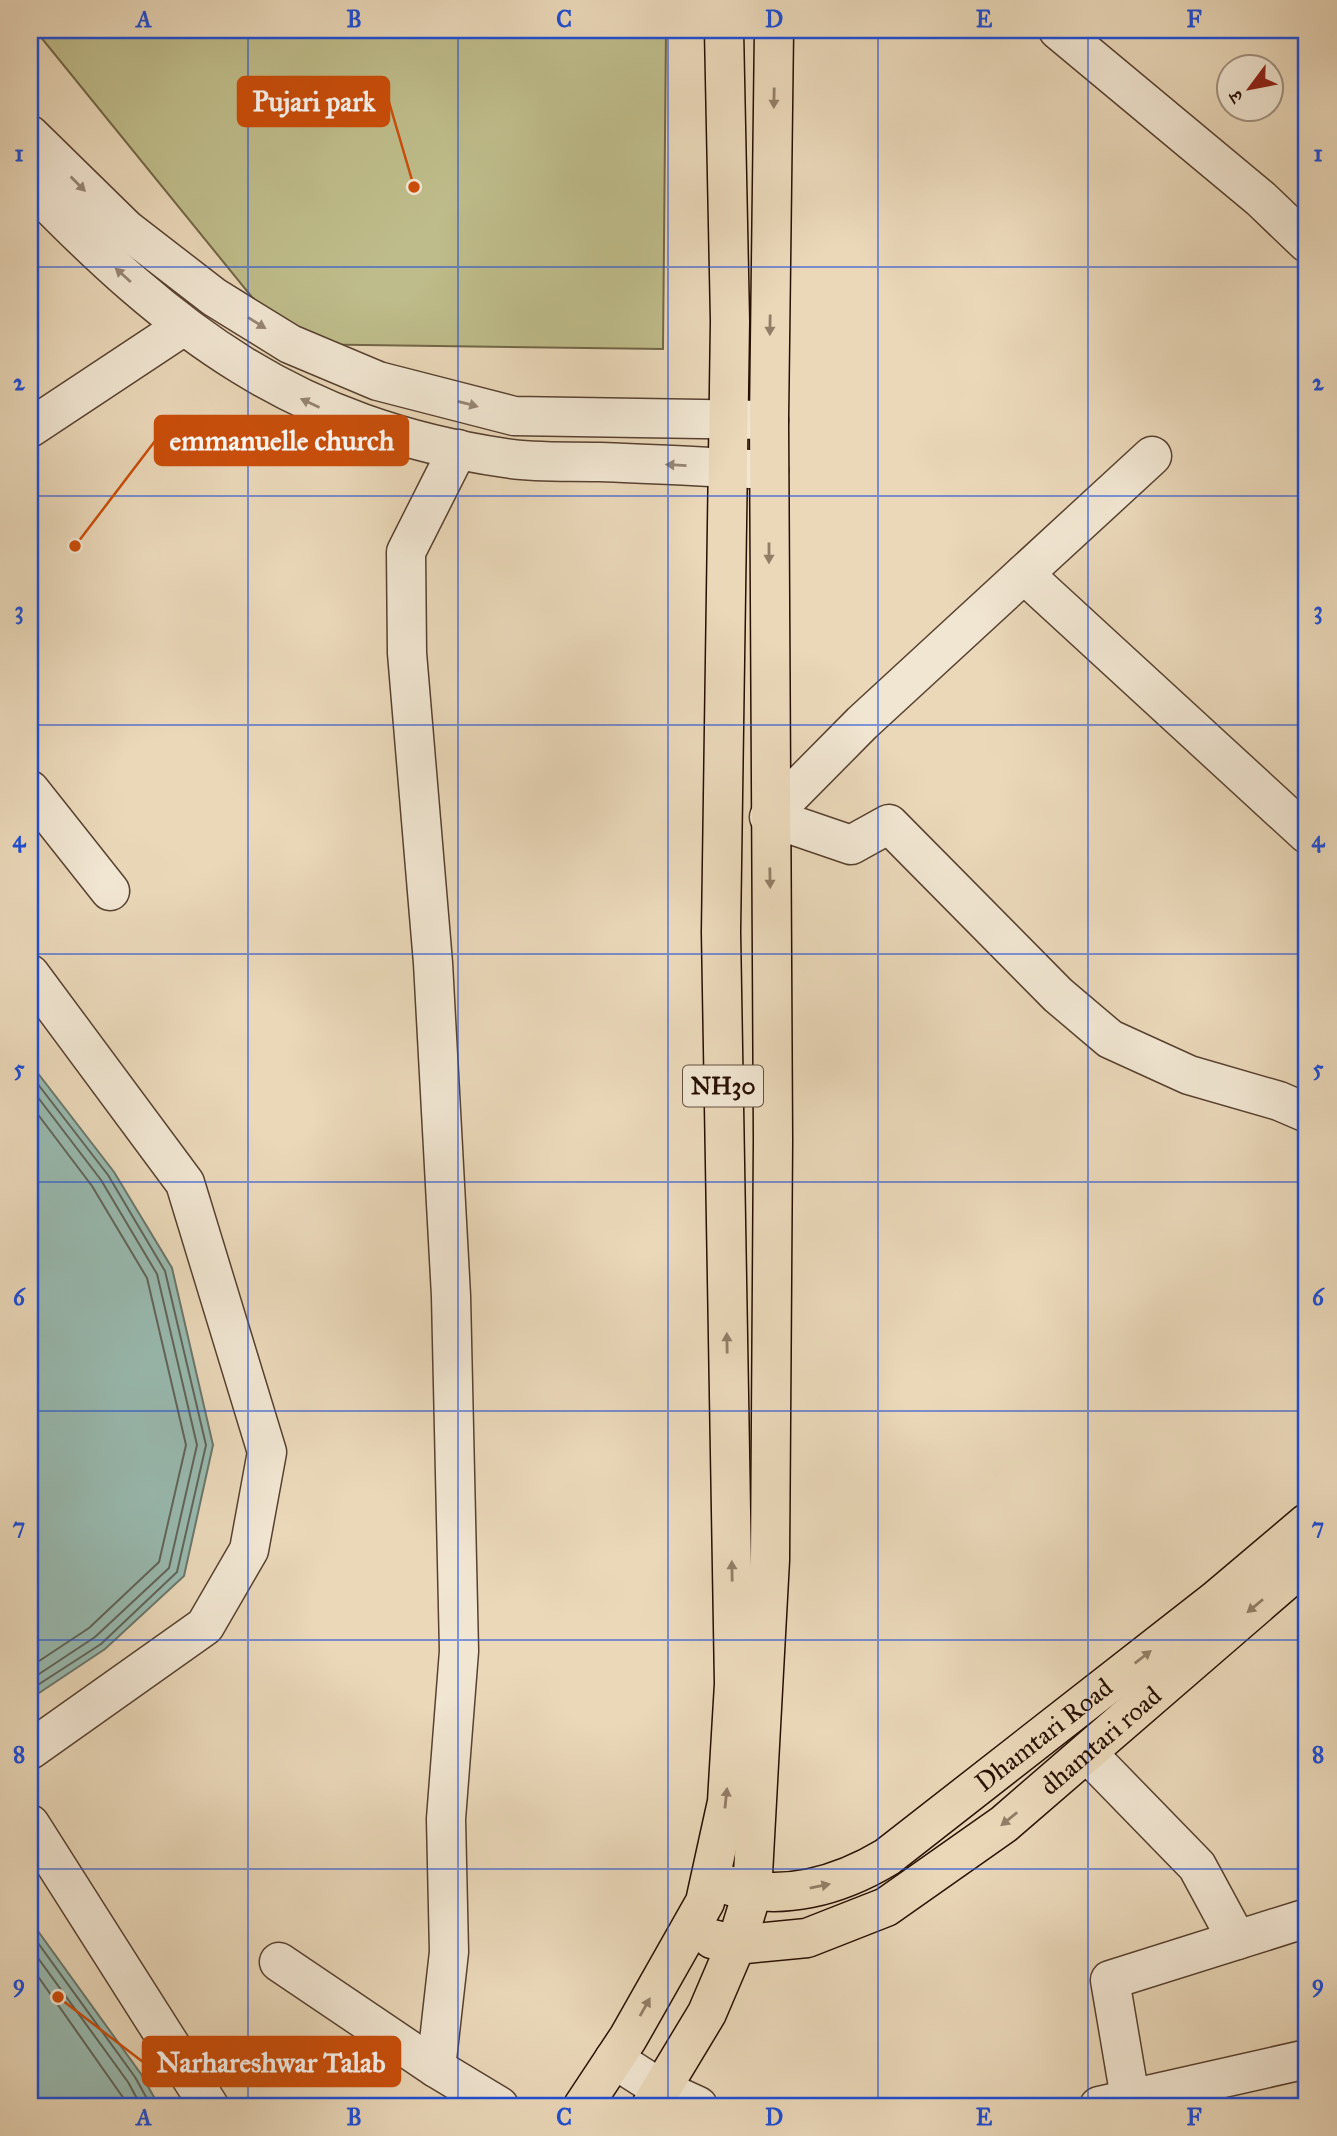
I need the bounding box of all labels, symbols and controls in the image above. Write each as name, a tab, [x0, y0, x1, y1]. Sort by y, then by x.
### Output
text: A	[134, 5, 152, 33]
text: B	[346, 5, 362, 33]
text: C	[556, 5, 572, 33]
text: D	[765, 5, 783, 33]
text: E	[976, 5, 993, 33]
text: F	[1186, 5, 1202, 33]
north arrow	[1214, 52, 1284, 122]
callout: Pujari park	[238, 77, 389, 126]
text: Pujari park	[253, 84, 376, 119]
text: उ	[1223, 85, 1249, 109]
one-way arrow	[768, 87, 780, 109]
text: 1	[14, 139, 24, 167]
text: 1	[1313, 139, 1323, 167]
one-way arrow	[69, 175, 86, 192]
one-way arrow	[115, 268, 132, 284]
one-way arrow	[765, 315, 776, 337]
one-way arrow	[247, 316, 266, 329]
text: 2	[13, 368, 25, 396]
text: 2	[1312, 368, 1324, 396]
one-way arrow	[300, 398, 320, 409]
one-way arrow	[457, 399, 479, 410]
callout: emmanuelle church	[155, 416, 408, 465]
text: emmanuelle church	[170, 423, 395, 458]
one-way arrow	[665, 460, 687, 471]
one-way arrow	[763, 542, 775, 564]
text: 3	[14, 596, 24, 625]
text: 3	[1313, 596, 1323, 625]
text: 4	[13, 825, 27, 853]
text: 4	[1312, 825, 1326, 853]
one-way arrow	[764, 868, 776, 890]
text: 5	[14, 1054, 25, 1082]
text: 5	[1313, 1054, 1324, 1082]
road number: NH30	[683, 1066, 763, 1106]
text: 6	[13, 1283, 26, 1311]
text: 6	[1312, 1283, 1325, 1311]
one-way arrow	[722, 1332, 733, 1354]
text: 7	[13, 1512, 25, 1540]
text: 7	[1312, 1512, 1324, 1540]
one-way arrow	[726, 1559, 738, 1581]
one-way arrow	[1247, 1598, 1264, 1613]
one-way arrow	[1134, 1649, 1152, 1664]
street label: Dhamtari Road	[968, 1671, 1119, 1798]
street label: dhamtari road	[1033, 1679, 1168, 1802]
text: 8	[13, 1740, 25, 1768]
text: 8	[1312, 1740, 1324, 1768]
one-way arrow	[721, 1787, 732, 1809]
one-way arrow	[1001, 1812, 1019, 1827]
one-way arrow	[809, 1880, 831, 1891]
text: 9	[13, 1969, 25, 1998]
text: 9	[1312, 1969, 1324, 1998]
one-way arrow	[639, 1997, 651, 2016]
callout: Narhareshwar Talab	[143, 2037, 400, 2086]
text: Narhareshwar Talab	[157, 2045, 386, 2080]
text: A	[134, 2103, 152, 2131]
text: B	[346, 2103, 362, 2131]
text: C	[556, 2103, 572, 2131]
text: D	[765, 2103, 783, 2131]
text: E	[976, 2103, 993, 2131]
text: F	[1186, 2103, 1202, 2131]

